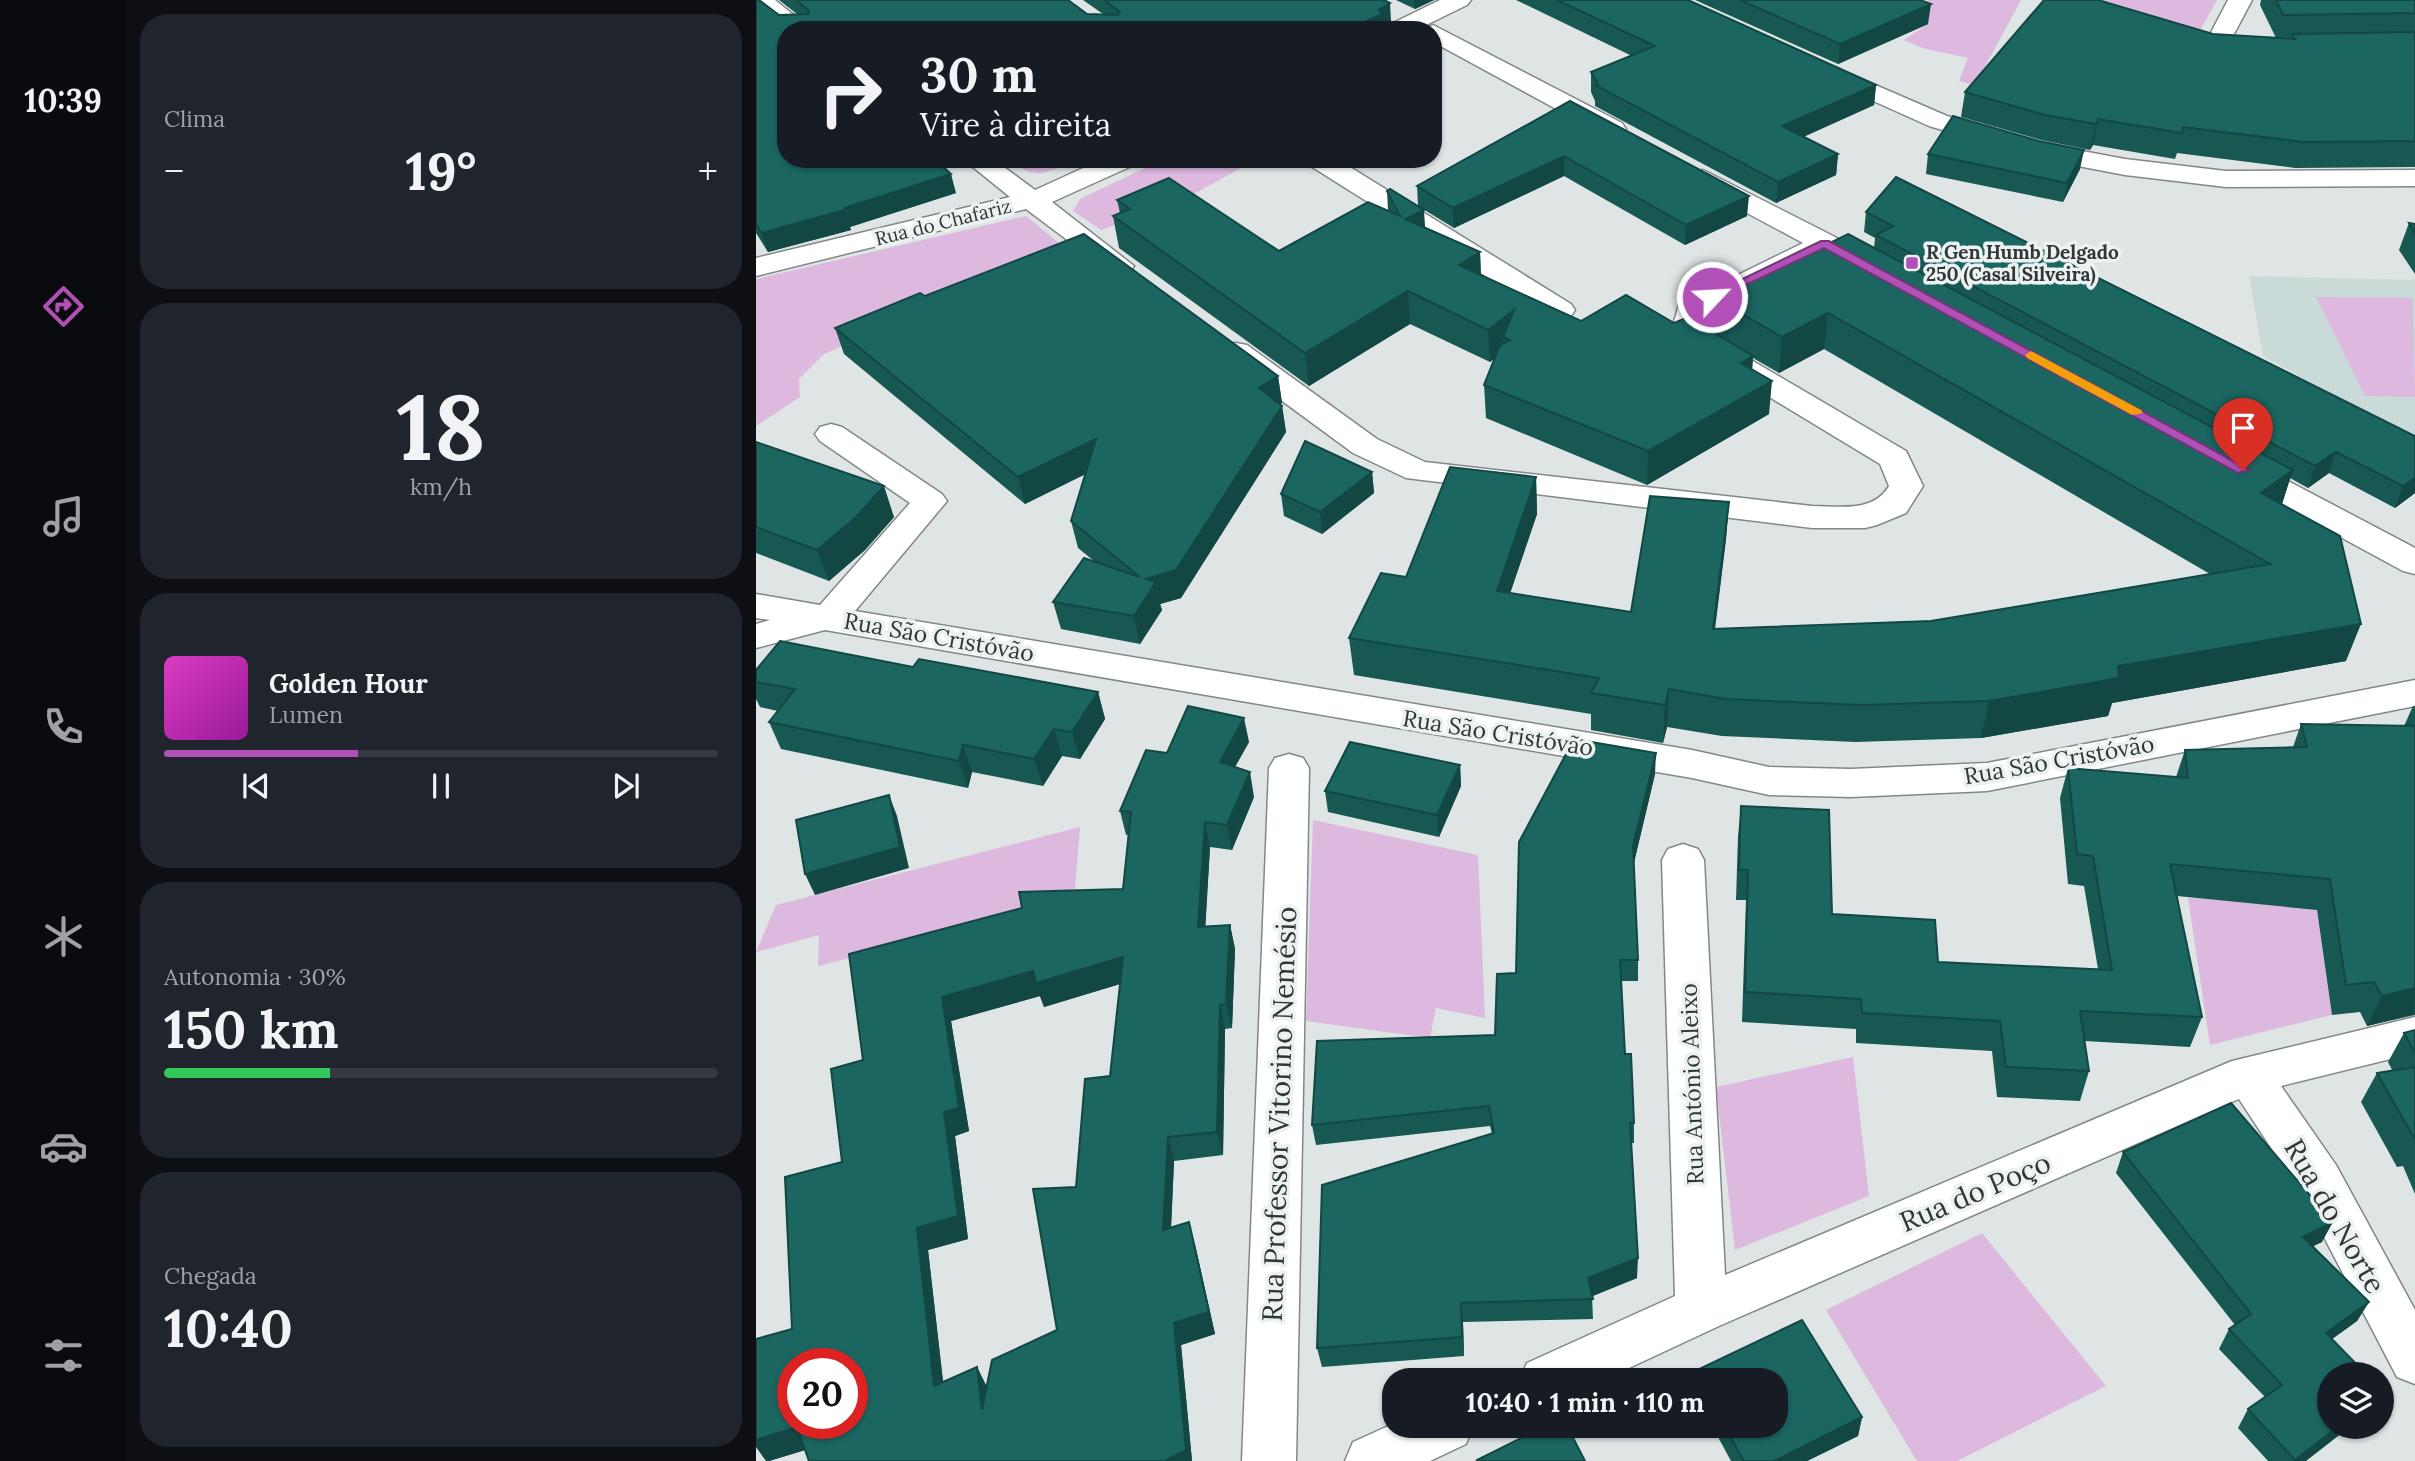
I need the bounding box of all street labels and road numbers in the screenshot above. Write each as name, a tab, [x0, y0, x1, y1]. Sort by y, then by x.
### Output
street label: Rua do Chafariz	[872, 193, 1014, 251]
street label: Rua São Cristóvão	[842, 606, 1036, 668]
street label: Rua São Cristóvão	[1401, 703, 1595, 762]
street label: Rua São Cristóvão	[1962, 729, 2156, 791]
street label: Rua Professor Vitorino Nemésio	[1254, 906, 1304, 1322]
street label: Rua António Aleixo	[1673, 983, 1710, 1185]
street label: Rua do Norte	[2276, 1132, 2394, 1300]
street label: Rua do Poço	[1894, 1144, 2056, 1240]

